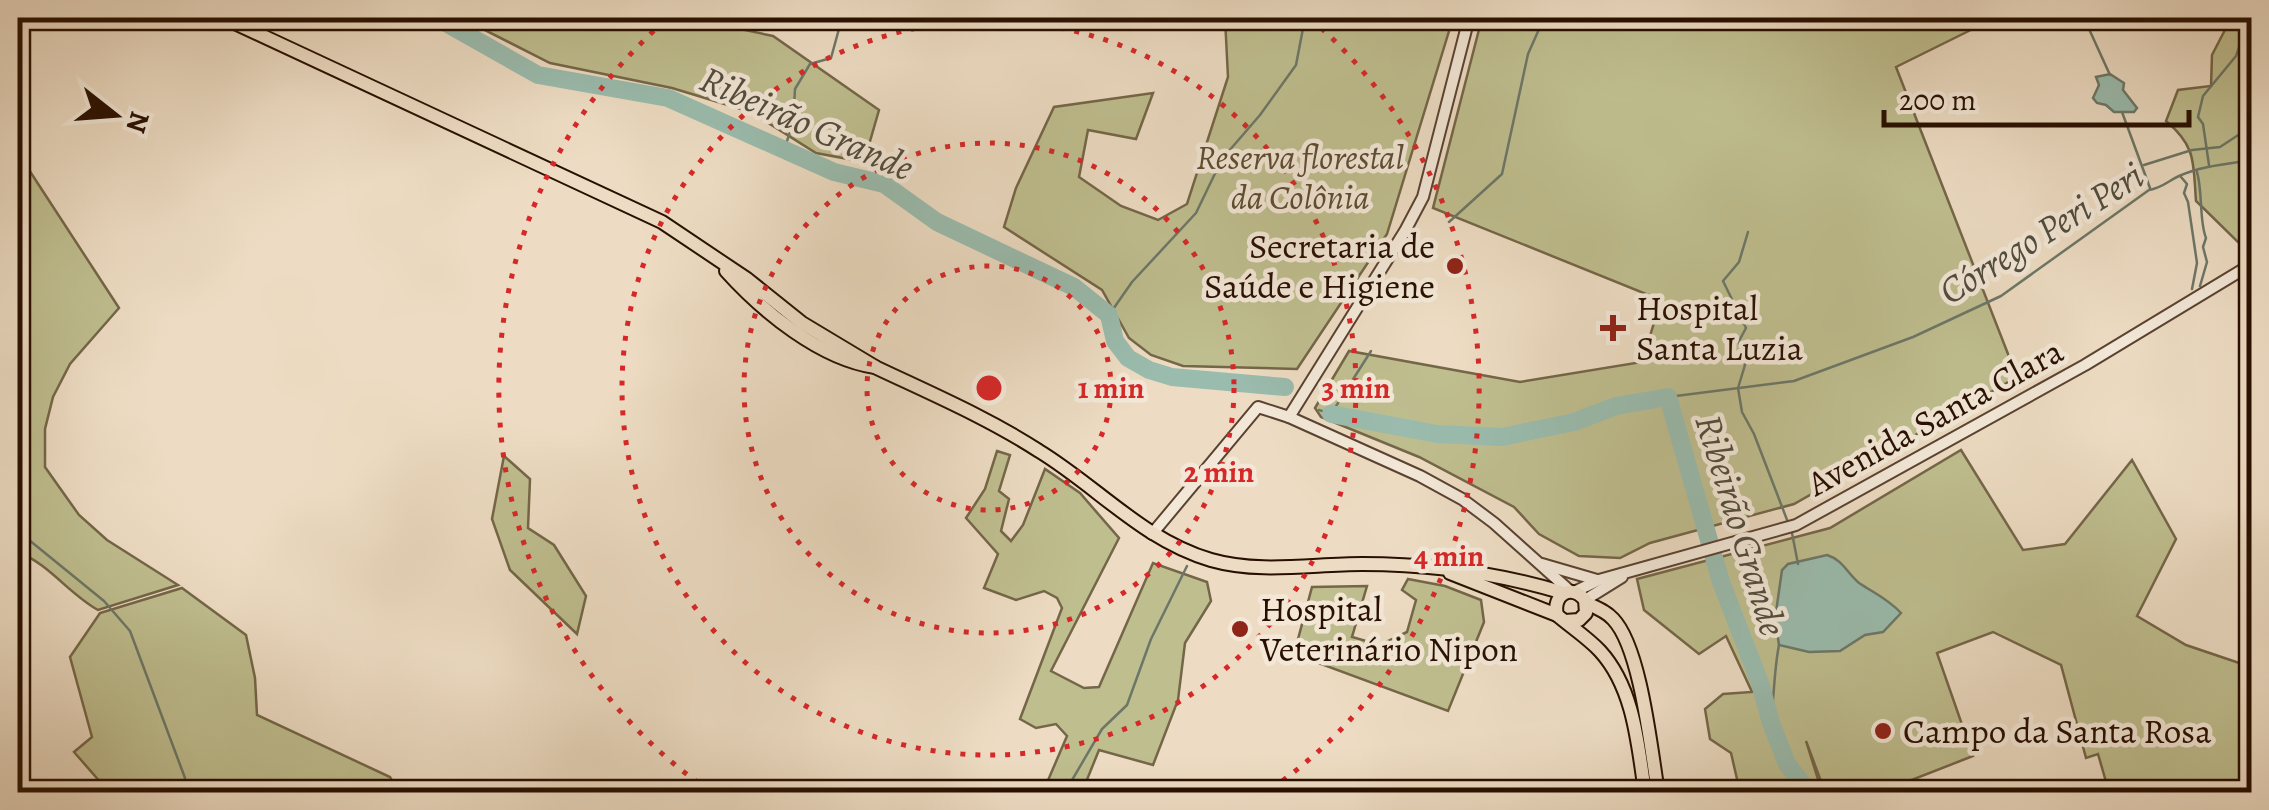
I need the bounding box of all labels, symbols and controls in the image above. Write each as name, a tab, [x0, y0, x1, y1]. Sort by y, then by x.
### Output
water label: Ribeirão Grande	[692, 53, 922, 193]
north arrow	[65, 65, 165, 165]
scale bar	[1884, 65, 2189, 127]
text: 200 m	[1899, 80, 1976, 120]
text: N	[117, 107, 159, 137]
park label: Reserva florestal da Colônia	[1196, 133, 1404, 221]
water label: Córrego Peri Peri	[1929, 149, 2153, 317]
place label: Secretaria de Saúde e Higiene	[1204, 222, 1435, 310]
marker: Secretaria de Saúde e Higiene	[1444, 255, 1466, 277]
place label: Hospital Santa Luzia	[1636, 284, 1804, 372]
marker: Hospital Santa Luzia	[1600, 315, 1626, 341]
street label: Avenida Santa Clara	[1798, 326, 2072, 508]
text: 1 min	[1078, 368, 1144, 408]
text: 3 min	[1322, 368, 1391, 408]
centre of rings	[971, 370, 1007, 406]
water label: Ribeirão Grande	[1683, 408, 1799, 642]
text: 2 min	[1184, 452, 1254, 492]
text: 4 min	[1414, 536, 1484, 576]
place label: Hospital Veterinário Nipon	[1259, 585, 1518, 673]
marker: Hospital Veterinário Nipon	[1229, 618, 1251, 640]
place label: Campo da Santa Rosa	[1903, 707, 2212, 755]
marker: Campo da Santa Rosa	[1872, 720, 1894, 742]

